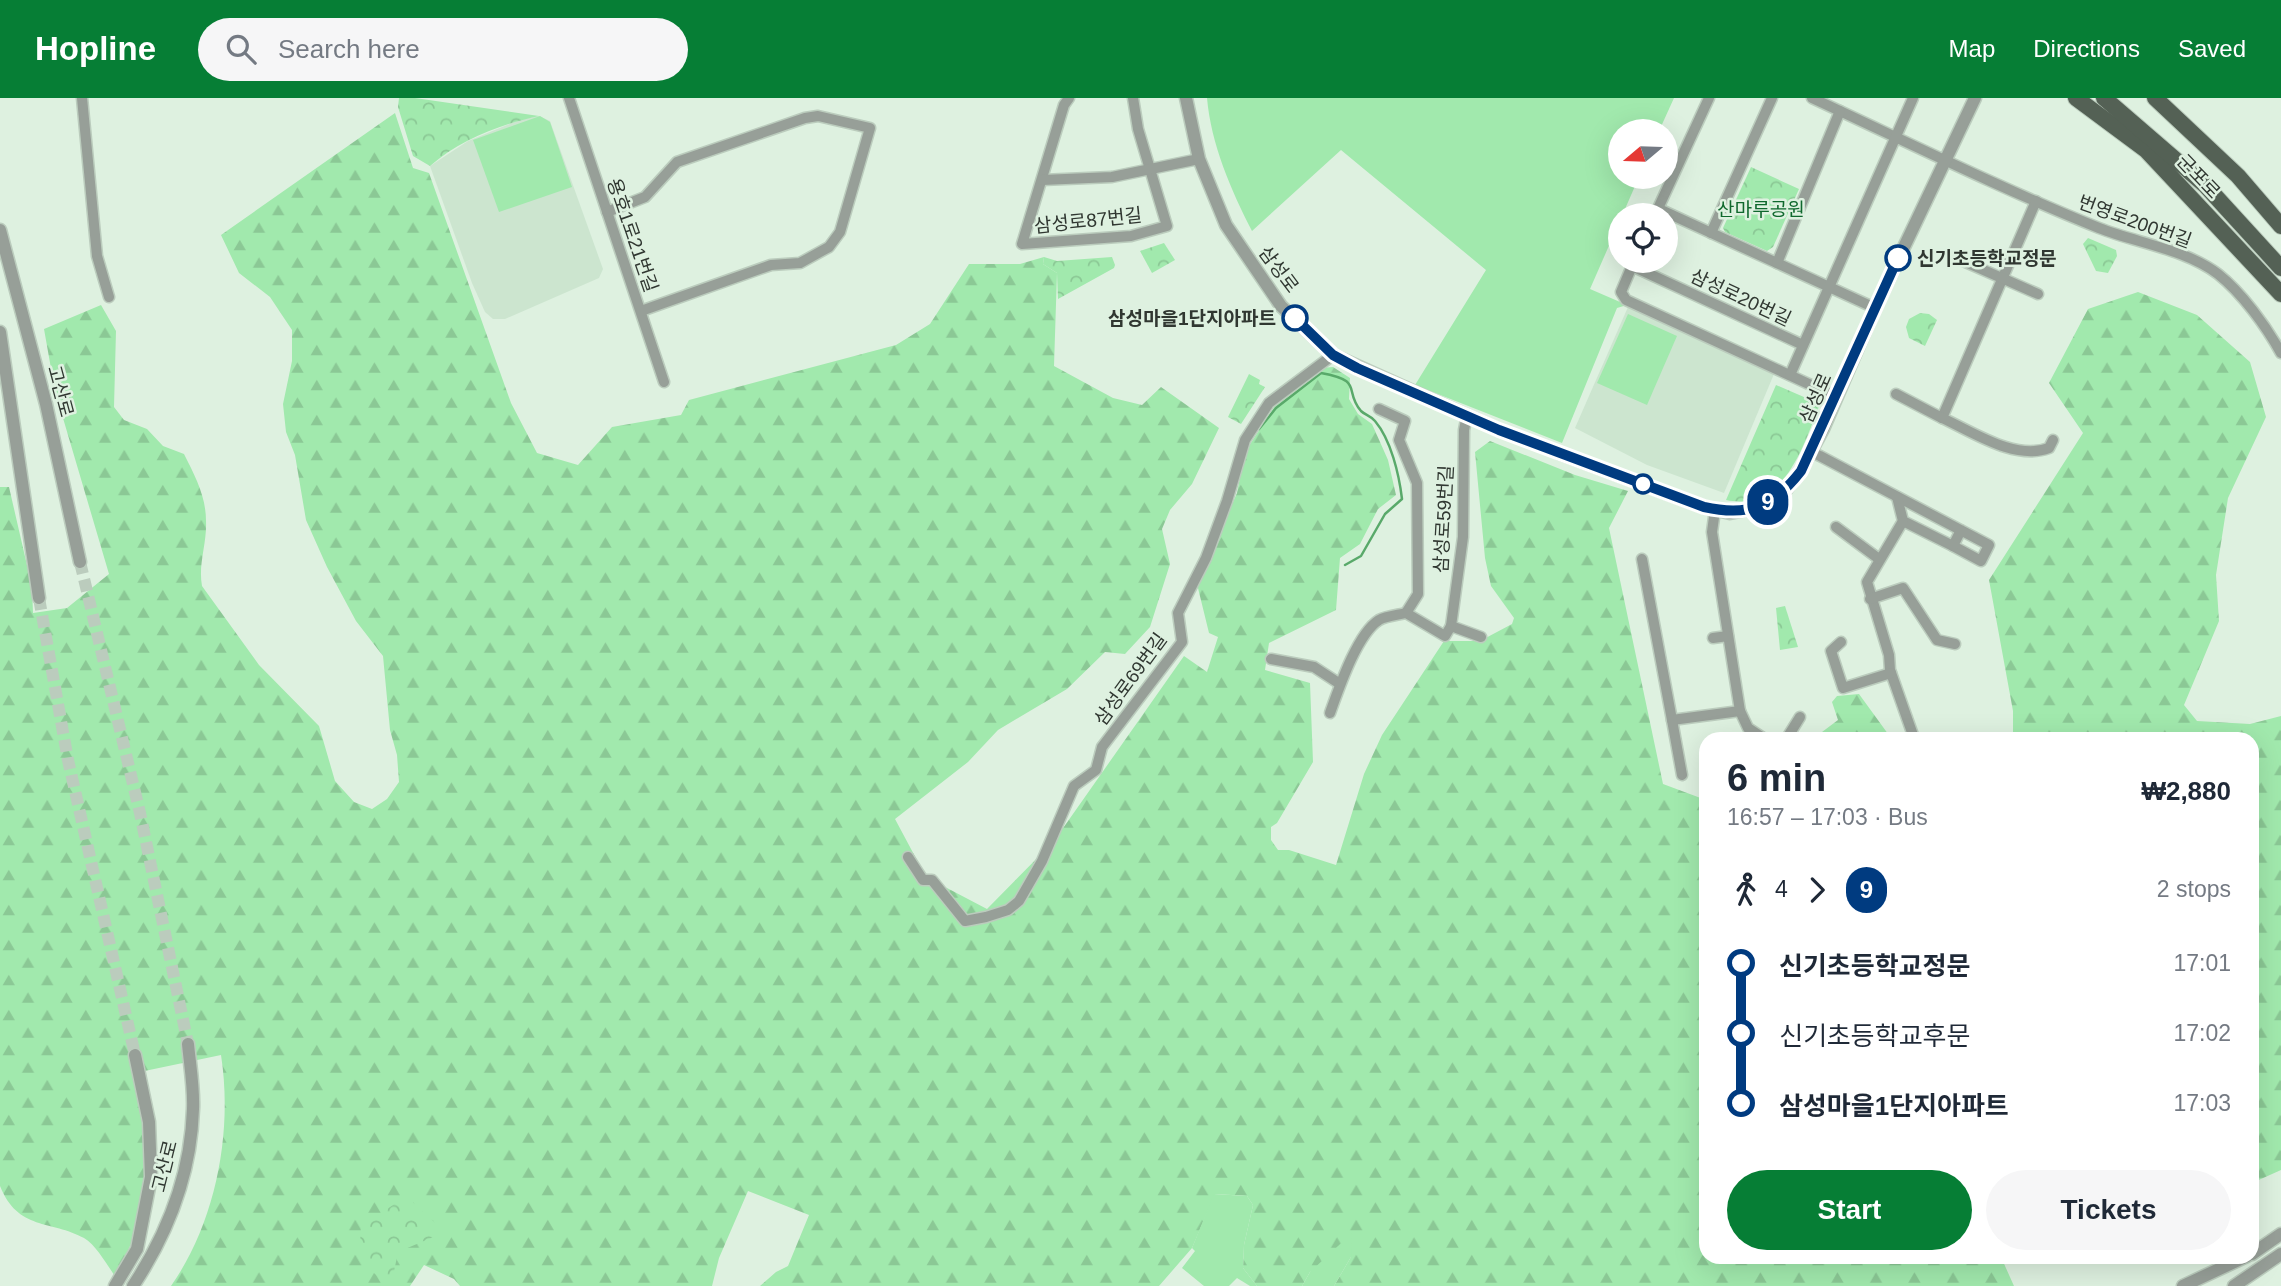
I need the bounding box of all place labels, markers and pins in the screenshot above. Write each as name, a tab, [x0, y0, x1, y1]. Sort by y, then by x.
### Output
marker: 신기초등학교정문	[1885, 245, 1911, 271]
place label: 신기초등학교정문	[1917, 248, 2057, 269]
marker: 삼성마을1단지아파트	[1282, 305, 1308, 331]
place label: 삼성마을1단지아파트	[1108, 308, 1276, 329]
unlabelled marker	[1633, 474, 1653, 494]

